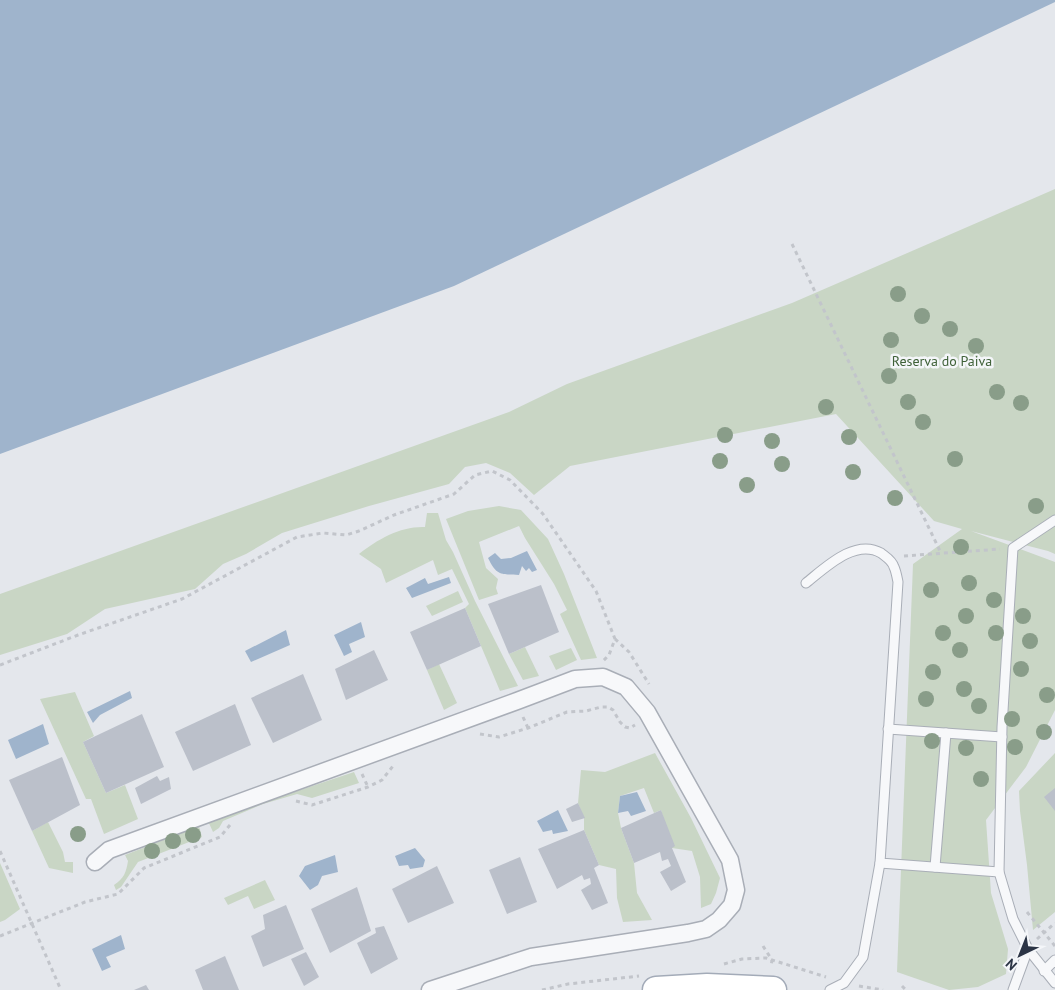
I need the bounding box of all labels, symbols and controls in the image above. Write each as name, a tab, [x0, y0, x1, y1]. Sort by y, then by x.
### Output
park label: Reserva do Paiva	[892, 352, 992, 370]
north arrow	[995, 930, 1045, 980]
text: N	[1002, 955, 1021, 974]

